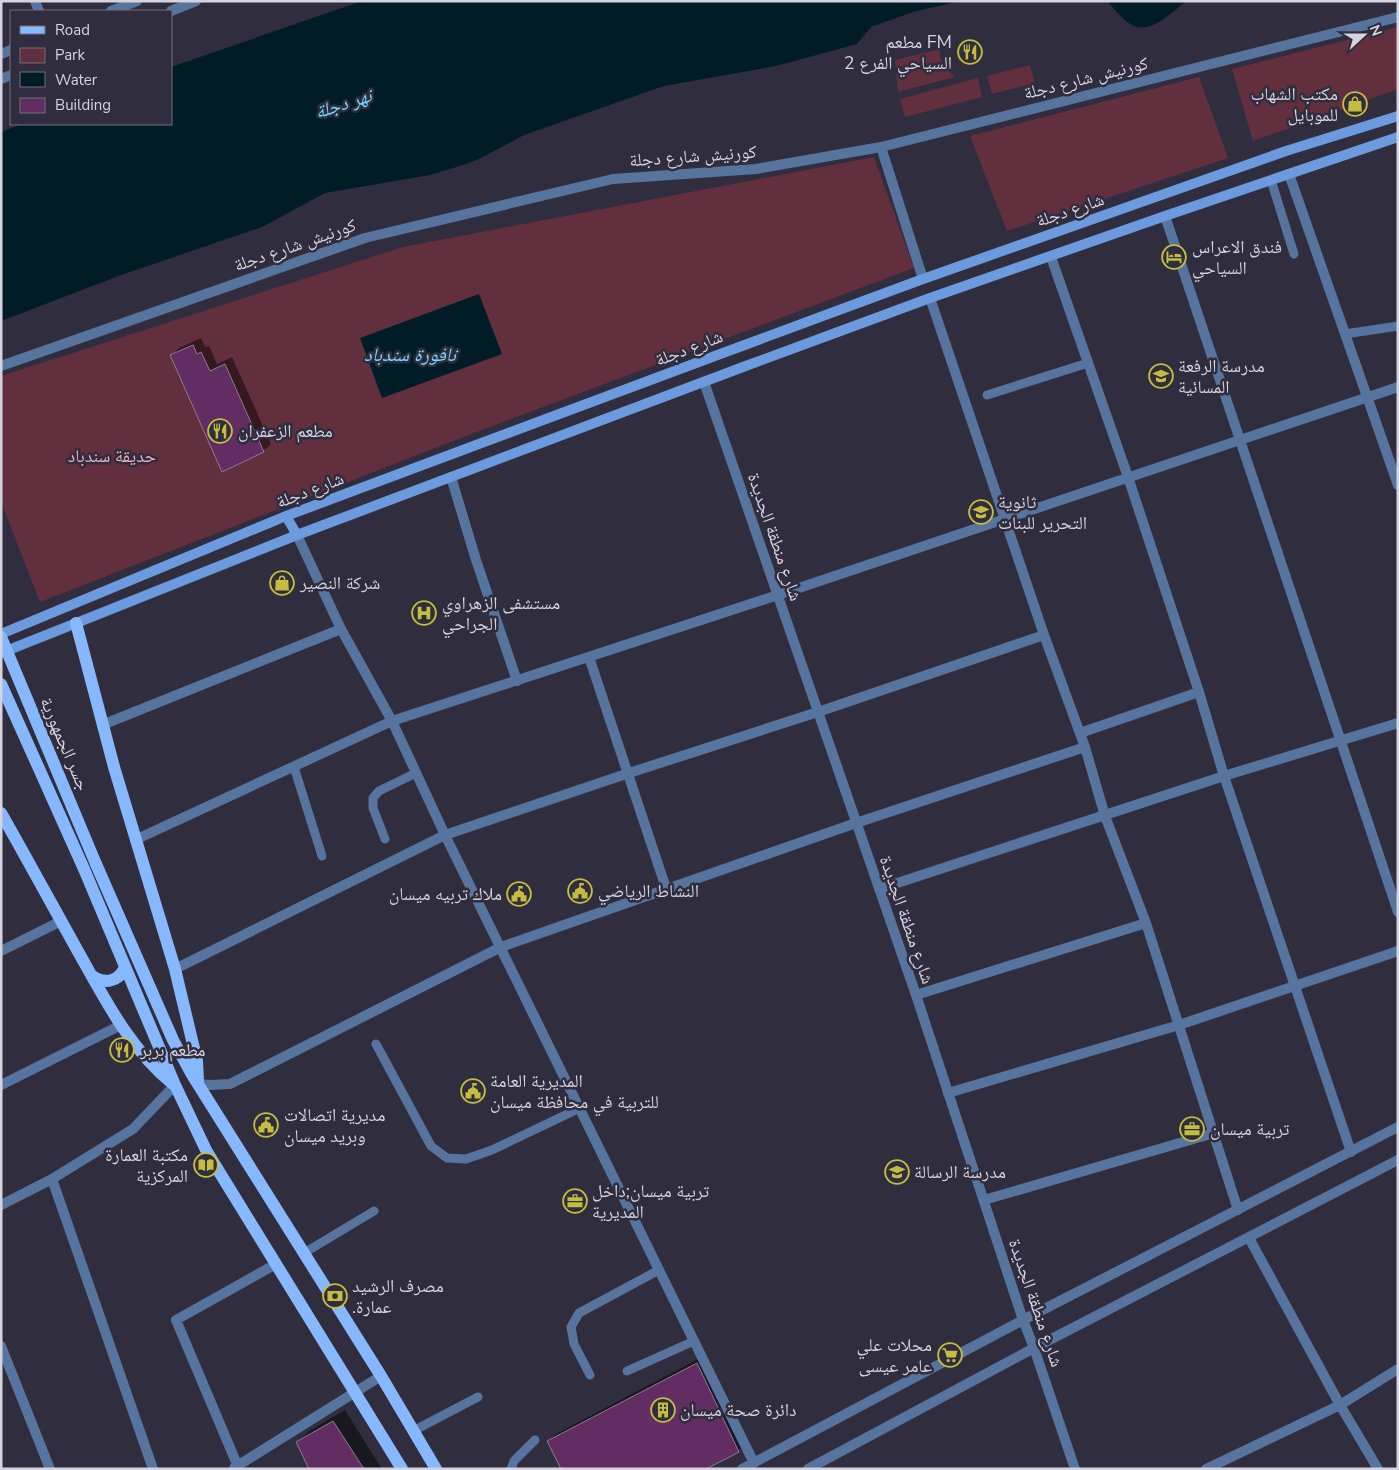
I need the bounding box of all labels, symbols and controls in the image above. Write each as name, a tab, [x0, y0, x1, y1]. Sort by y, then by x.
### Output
legend	[10, 10, 172, 125]
north arrow	[1339, 10, 1389, 60]
text: Road	[55, 20, 90, 40]
text: N	[1365, 22, 1386, 39]
place label: مطعم FM السياحي الفرع 2	[844, 30, 952, 78]
restaurant icon: مطعم FM السياحي الفرع 2	[957, 39, 983, 65]
text: Park	[55, 45, 85, 65]
street label: كورنيش شارع دجلة	[1021, 51, 1151, 105]
text: Water	[55, 70, 98, 90]
water label: نهر دجلة	[312, 82, 378, 125]
place label: مكتب الشهاب للموبايل	[1250, 82, 1338, 127]
shop icon: مكتب الشهاب للموبايل	[1342, 91, 1368, 117]
text: Building	[55, 95, 111, 115]
street label: كورنيش شارع دجلة	[629, 140, 758, 172]
street label: شارع دجلة	[1033, 187, 1107, 233]
street label: كورنيش شارع دجلة	[231, 213, 360, 277]
place label: فندق الاعراس السياحي	[1192, 235, 1282, 283]
hotel icon: فندق الاعراس السياحي	[1161, 244, 1187, 270]
street label: شارع دجلة	[652, 324, 726, 372]
water label: نافورة سندباد	[364, 342, 459, 368]
place label: مدرسة الرفعة المسائية	[1178, 354, 1265, 399]
school or university icon: مدرسة الرفعة المسائية	[1148, 363, 1174, 389]
restaurant icon: مطعم الزعفران	[207, 418, 233, 444]
place label: مطعم الزعفران	[238, 419, 333, 443]
park label: حديقة سندباد	[68, 444, 156, 468]
street label: شارع دجلة	[273, 466, 347, 514]
street label: شارع منطقة الجديدة	[742, 470, 808, 604]
place label: ثانوية التحرير للبنات	[998, 490, 1087, 535]
school or university icon: ثانوية التحرير للبنات	[968, 499, 994, 525]
shop icon: شركة النصير	[269, 570, 295, 596]
place label: شركة النصير	[299, 571, 380, 595]
place label: مستشفى الزهراوي الجراحي	[442, 591, 560, 639]
hospital icon: مستشفى الزهراوي الجراحي	[411, 600, 437, 626]
street label: جسر الجمهورية	[35, 694, 95, 794]
street label: شارع منطقة الجديدة	[874, 853, 940, 987]
public building icon: النشاط الرياضي	[567, 878, 593, 904]
place label: النشاط الرياضي	[598, 879, 699, 906]
public building icon: ملاك تربيه ميسان	[506, 881, 532, 907]
place label: ملاك تربيه ميسان	[389, 882, 502, 906]
restaurant icon: مطعم بربر	[109, 1037, 135, 1063]
place label: مطعم بربر	[139, 1038, 206, 1062]
place label: المديرية العامة للتربية في محافظة ميسان	[490, 1069, 659, 1117]
public building icon: المديرية العامة للتربية في محافظة ميسان	[460, 1078, 486, 1104]
place label: مديرية اتصالات وبريد ميسان	[284, 1103, 385, 1148]
public building icon: مديرية اتصالات وبريد ميسان	[253, 1112, 279, 1138]
office icon: تربية ميسان	[1179, 1116, 1205, 1142]
place label: تربية ميسان	[1210, 1117, 1289, 1141]
place label: مكتبة العمارة المركزية	[105, 1143, 188, 1188]
library icon: مكتبة العمارة المركزية	[193, 1152, 219, 1178]
school or university icon: مدرسة الرسالة	[884, 1159, 910, 1185]
place label: مدرسة الرسالة	[914, 1160, 1006, 1184]
place label: تربية ميسان;داخل المديرية	[592, 1179, 709, 1224]
office icon: تربية ميسان;داخل المديرية	[562, 1188, 588, 1214]
street label: شارع منطقة الجديدة	[1003, 1236, 1069, 1370]
place label: مصرف الرشيد .عمارة	[352, 1274, 444, 1319]
bank icon: مصرف الرشيد .عمارة	[322, 1283, 348, 1309]
place label: محلات علي عامر عيسى	[856, 1333, 932, 1378]
supermarket icon: محلات علي عامر عيسى	[937, 1342, 963, 1368]
building icon: دائرة صحة ميسان	[650, 1397, 676, 1423]
place label: دائرة صحة ميسان	[680, 1398, 797, 1422]

